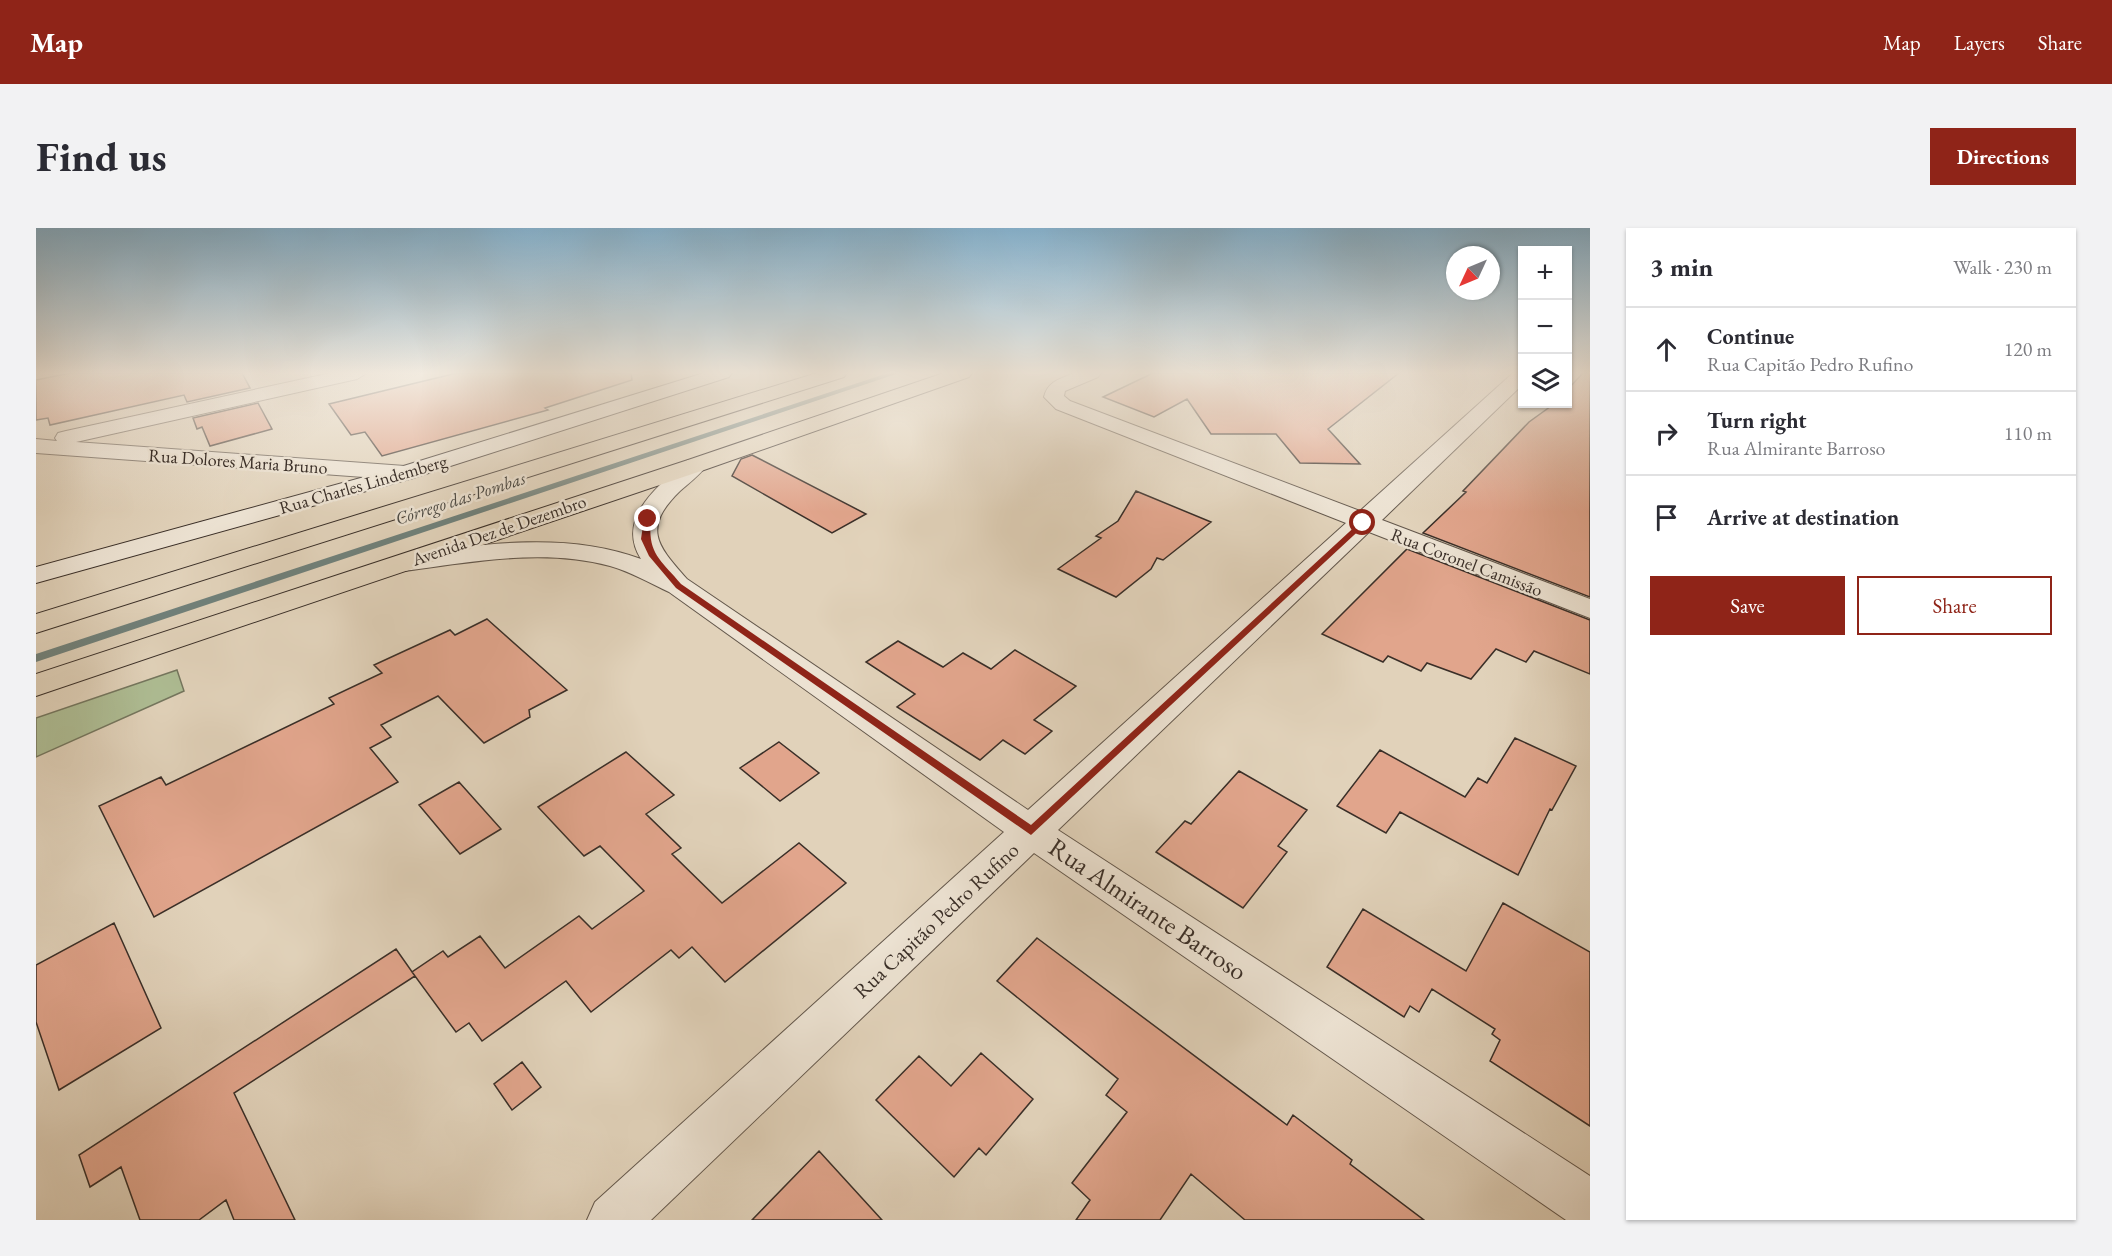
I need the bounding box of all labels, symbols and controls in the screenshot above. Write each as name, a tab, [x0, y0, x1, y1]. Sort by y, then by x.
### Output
text: Map	[30, 24, 83, 60]
text: Map	[1883, 29, 1921, 56]
text: Layers	[1954, 29, 2005, 56]
text: Share	[2038, 29, 2082, 56]
button: Directions	[1930, 128, 2076, 185]
text: Find us	[36, 129, 167, 184]
north arrow	[1446, 246, 1500, 300]
map controls	[1518, 246, 1572, 408]
button: +	[1518, 246, 1572, 300]
text: 3 min	[1650, 250, 1713, 284]
text: Walk · 230 m	[1953, 254, 2052, 280]
button: −	[1518, 300, 1572, 354]
text: Continue	[1707, 322, 1794, 351]
icon: ahead	[1650, 333, 1683, 366]
text: 120 m	[2004, 336, 2052, 362]
text: Rua Capitão Pedro Rufino	[1707, 351, 1913, 377]
button: layers	[1518, 354, 1572, 408]
text: Turn right	[1707, 406, 1806, 435]
icon: right	[1650, 417, 1683, 450]
text: 110 m	[2004, 420, 2052, 446]
text: Rua Almirante Barroso	[1707, 435, 1886, 461]
street label: Rua Dolores Maria Bruno	[148, 443, 329, 479]
street label: Rua Charles Lindemberg	[276, 449, 450, 519]
water label: Córrego das Pombas	[392, 466, 529, 531]
street label: Avenida Dez de Dezembro	[408, 489, 589, 571]
icon: arrive	[1650, 501, 1683, 534]
text: Arrive at destination	[1707, 503, 1899, 532]
route end	[634, 505, 660, 531]
route start	[1349, 509, 1375, 535]
street label: Rua Coronel Camissão	[1388, 523, 1546, 601]
button: Save	[1650, 576, 1845, 635]
button: Share	[1857, 576, 2052, 635]
street label: Rua Almirante Barroso	[1042, 830, 1254, 988]
street label: Rua Capitão Pedro Rufino	[848, 836, 1024, 1004]

